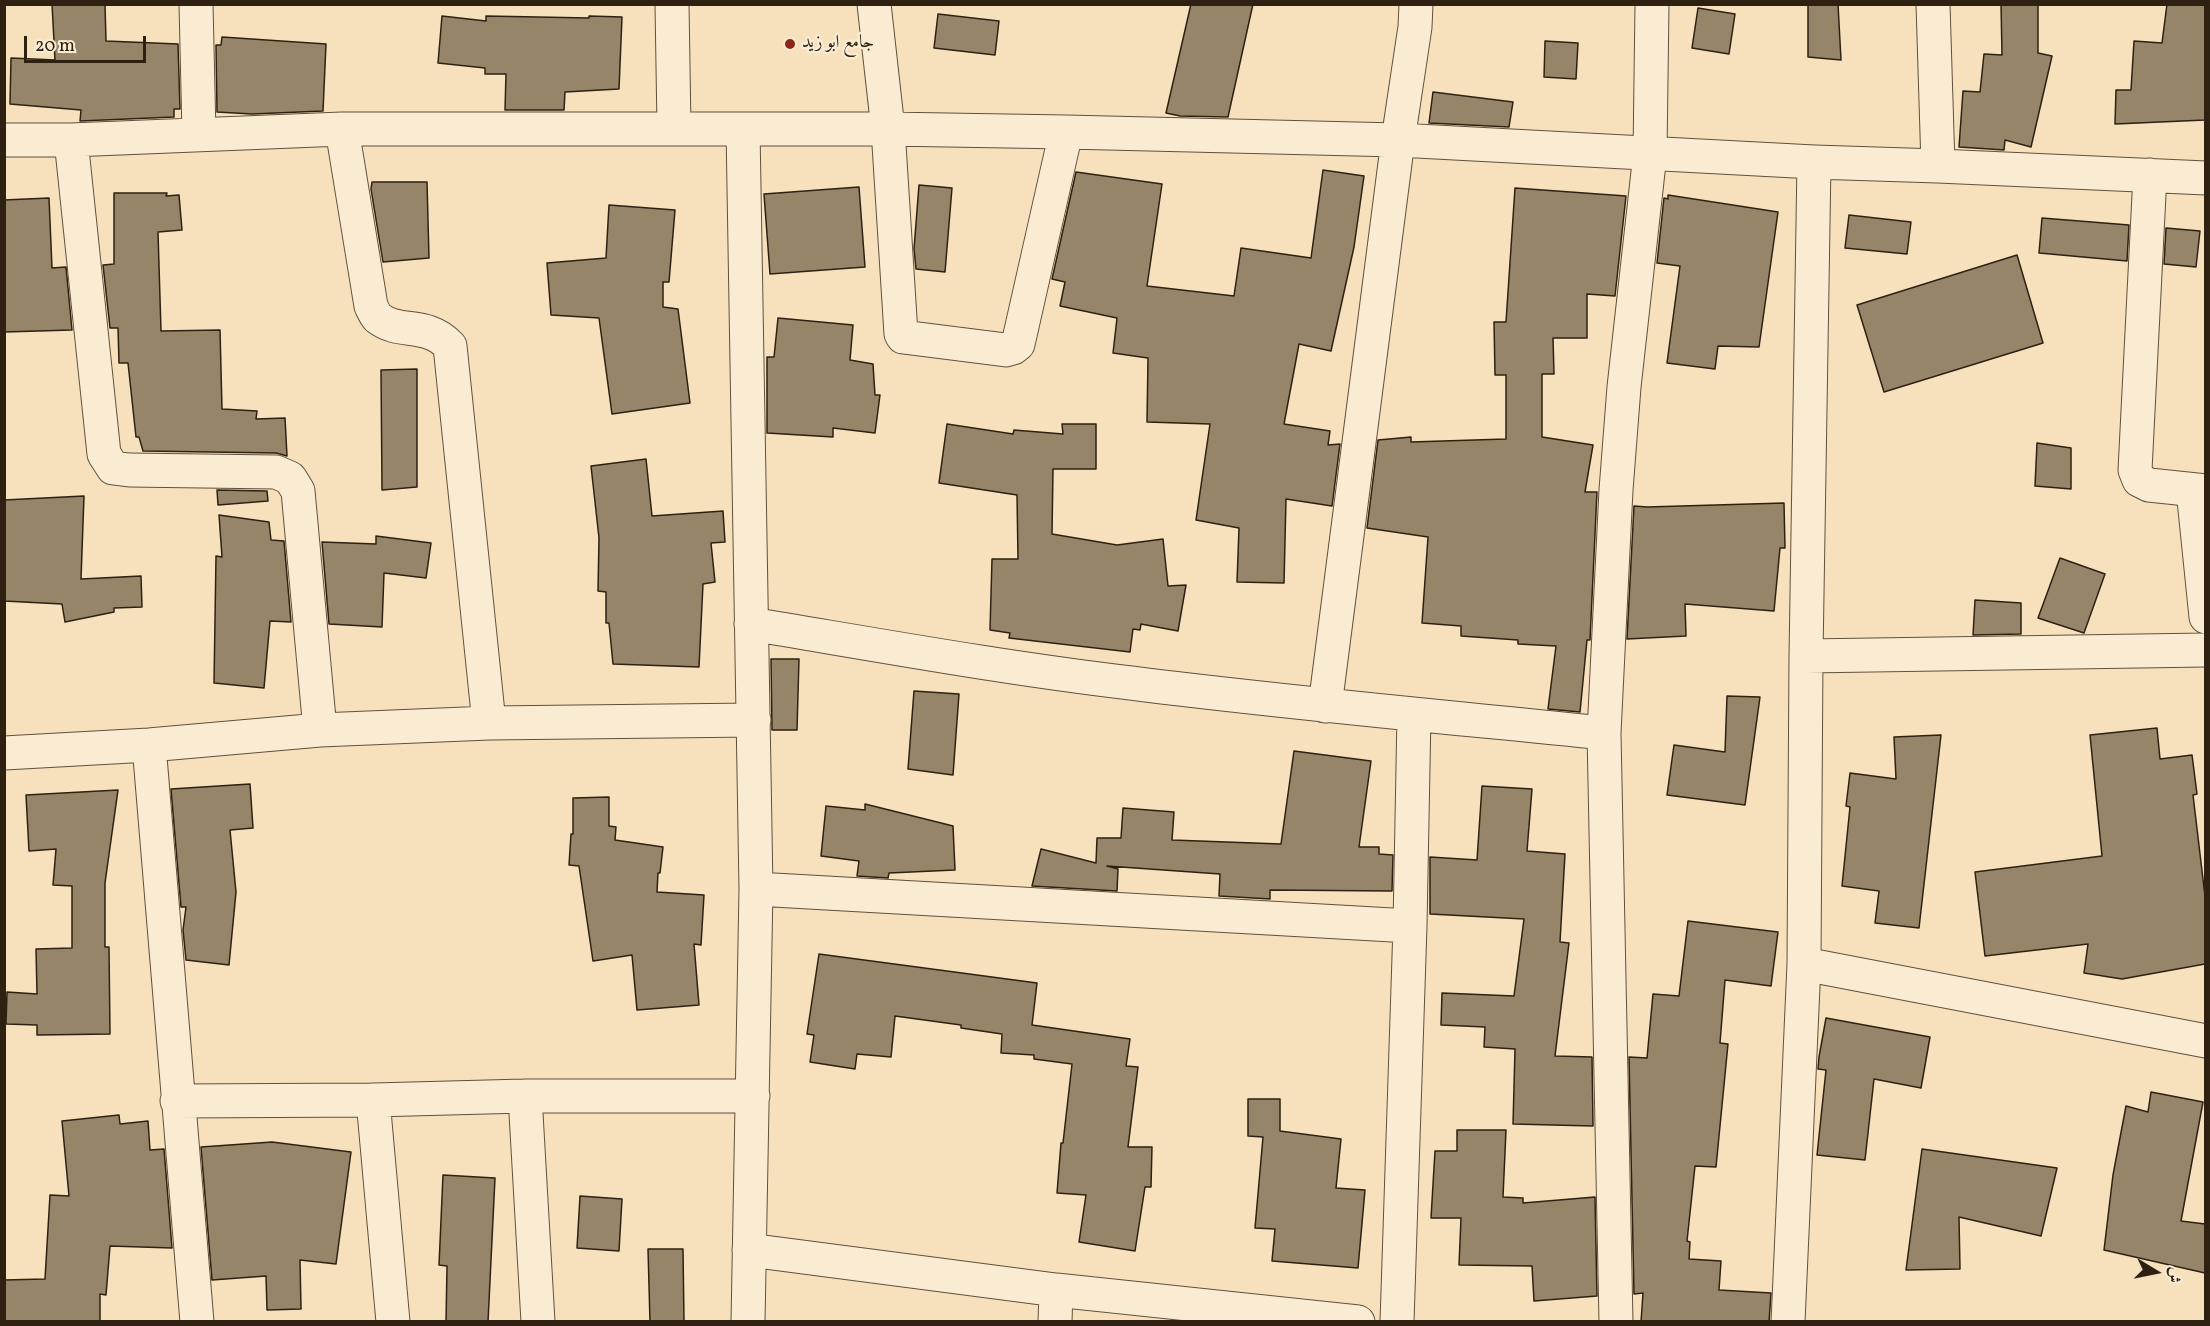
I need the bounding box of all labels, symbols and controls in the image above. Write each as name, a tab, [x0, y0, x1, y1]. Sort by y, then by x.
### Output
scale bar	[27, 24, 148, 62]
place label: جامع ابو زيد	[802, 33, 874, 55]
text: 20 m	[35, 34, 75, 59]
marker: جامع ابو زيد	[783, 37, 797, 51]
north arrow	[2126, 1242, 2186, 1302]
text: ش	[2162, 1265, 2186, 1285]

